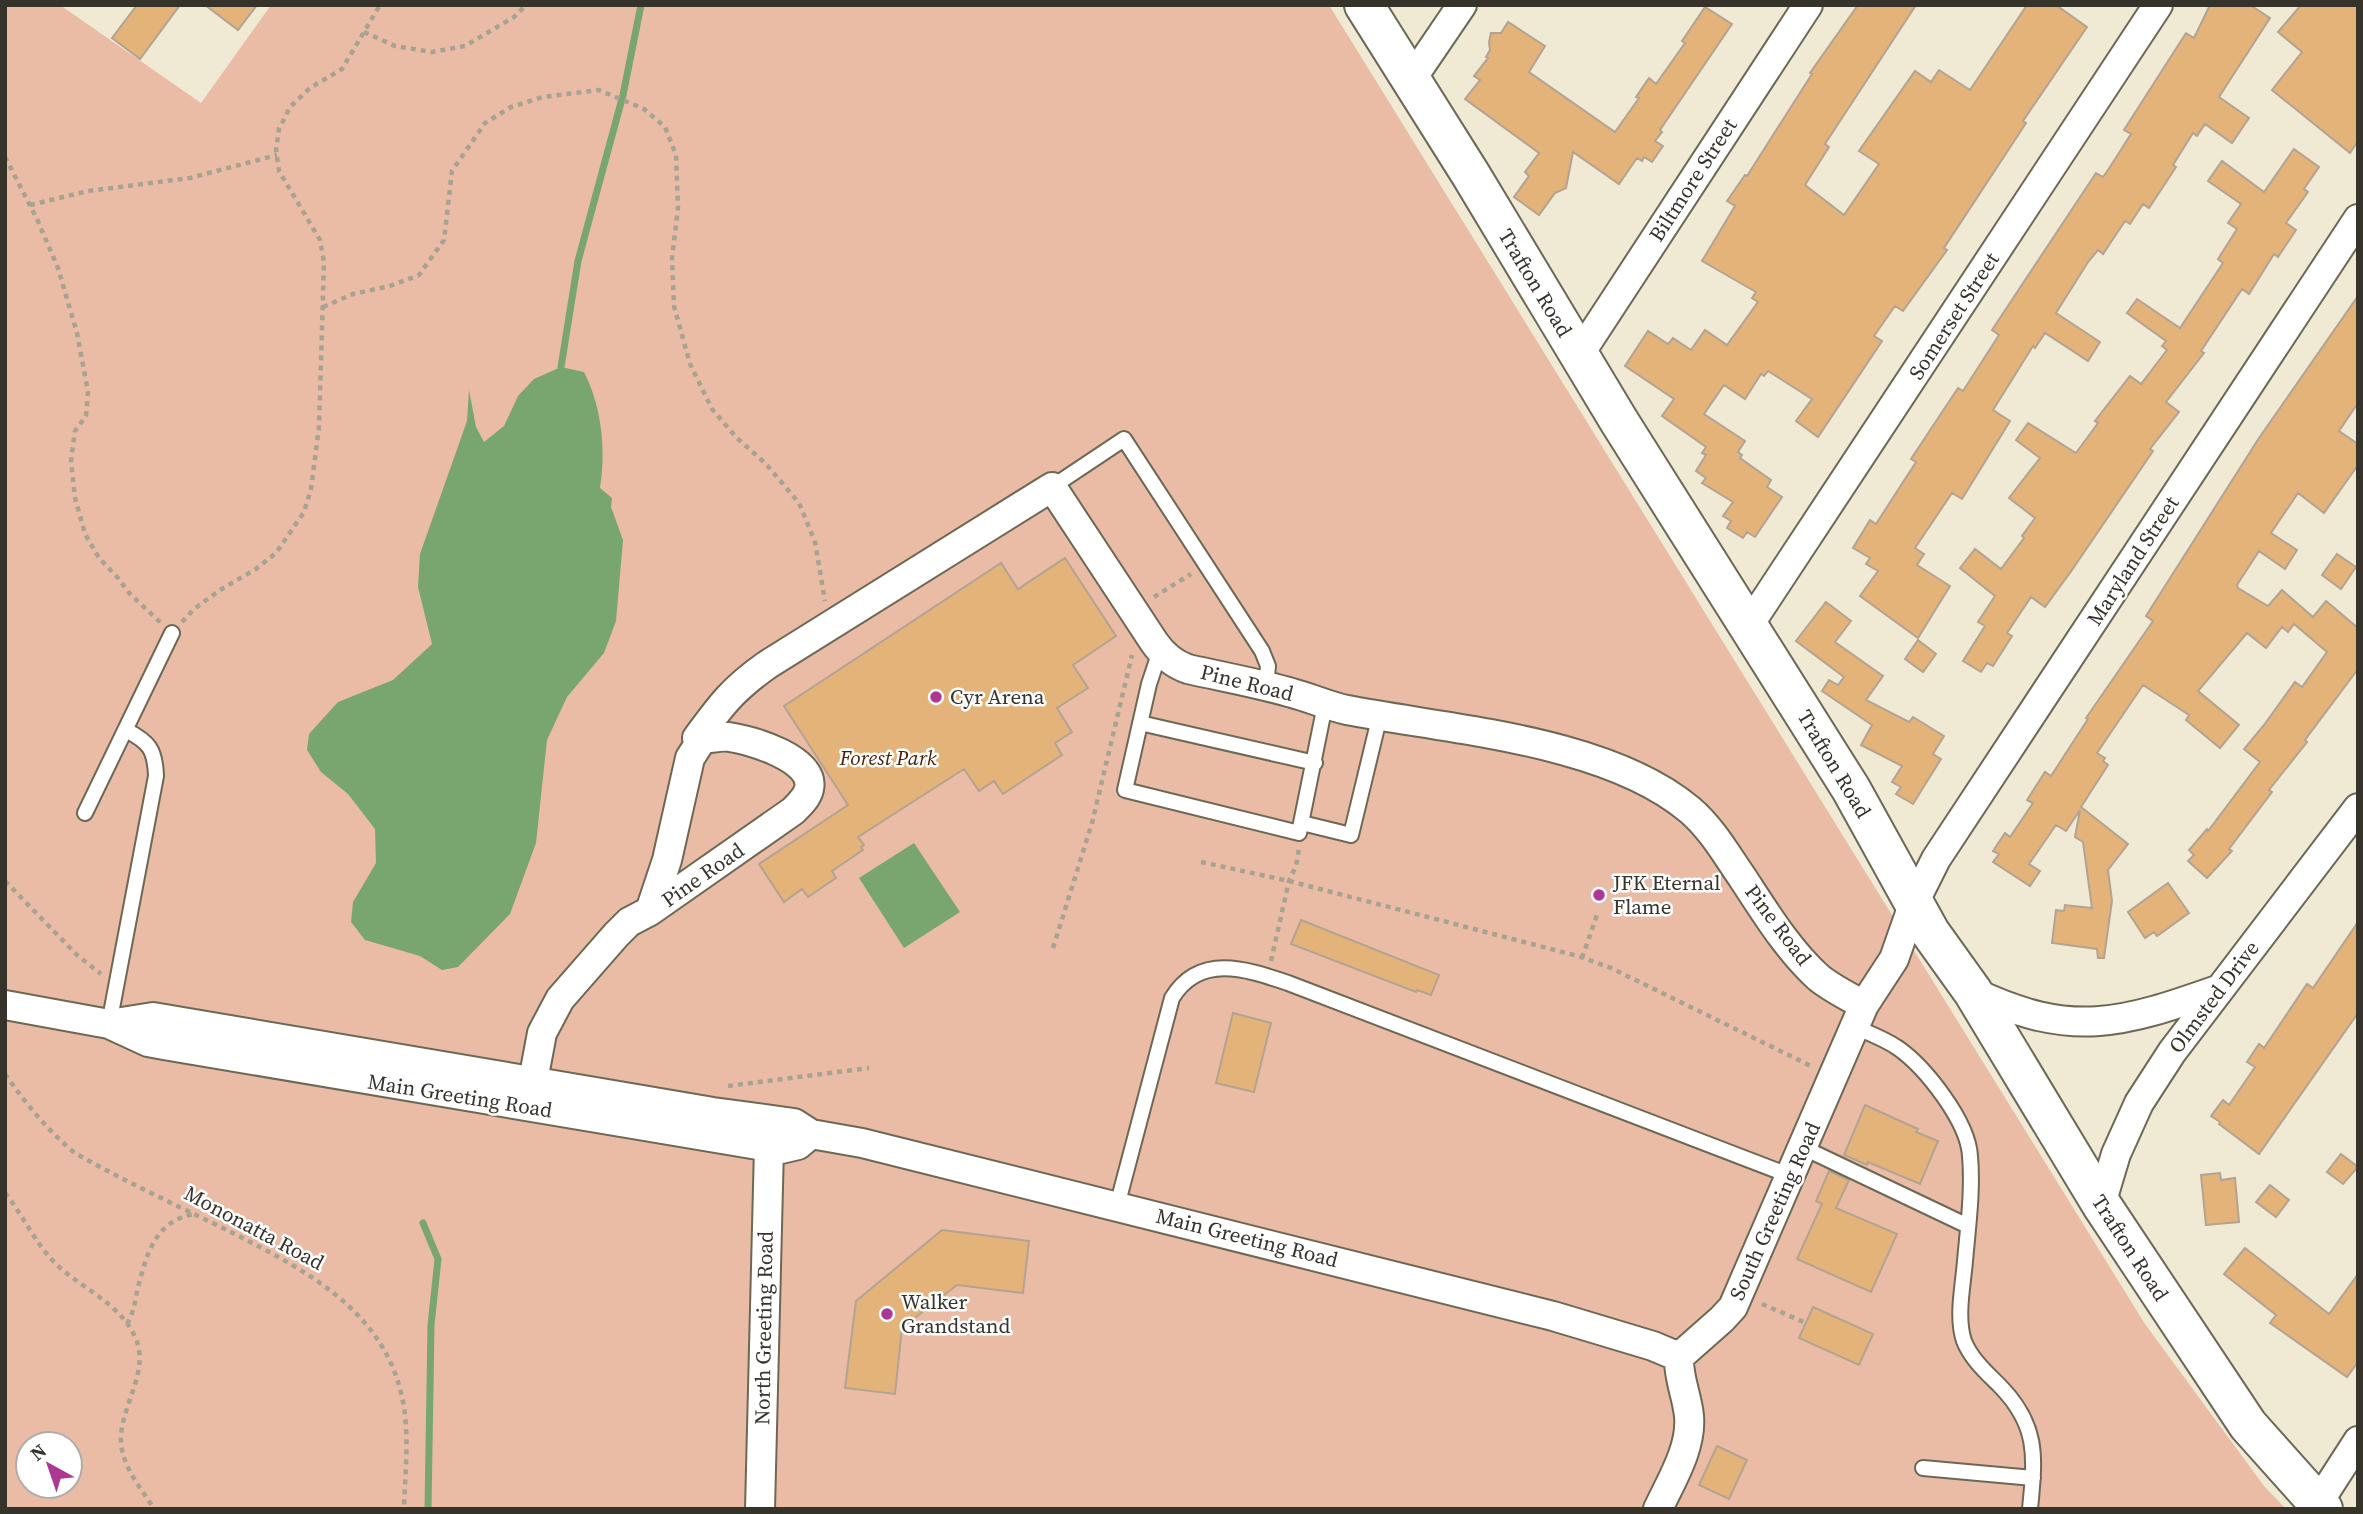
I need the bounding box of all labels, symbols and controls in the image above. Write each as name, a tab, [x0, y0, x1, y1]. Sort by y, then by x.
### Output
street label: Biltmore Street	[1642, 112, 1743, 247]
street label: Trafton Road	[1492, 223, 1579, 342]
street label: Somerset Street	[1902, 246, 2006, 385]
street label: Maryland Street	[2080, 490, 2185, 631]
street label: Pine Road	[1198, 657, 1297, 708]
place label: Cyr Arena	[950, 682, 1045, 711]
marker: Cyr Arena	[928, 689, 944, 705]
street label: Trafton Road	[1791, 704, 1878, 823]
park label: Forest Park	[838, 743, 937, 772]
street label: Pine Road	[656, 835, 750, 914]
place label: JFK Eternal Flame	[1612, 868, 1720, 921]
street label: Pine Road	[1738, 878, 1819, 971]
marker: JFK Eternal Flame	[1591, 887, 1607, 903]
street label: Olmsted Drive	[2162, 934, 2266, 1059]
street label: Main Greeting Road	[366, 1067, 555, 1124]
street label: South Greeting Road	[1722, 1117, 1827, 1305]
street label: Mononatta Road	[179, 1178, 329, 1277]
street label: Trafton Road	[2085, 1189, 2176, 1307]
street label: Main Greeting Road	[1153, 1201, 1341, 1274]
street label: North Greeting Road	[747, 1231, 780, 1425]
place label: Walker Grandstand	[901, 1287, 1010, 1340]
marker: Walker Grandstand	[879, 1306, 895, 1322]
north arrow	[14, 1430, 84, 1500]
text: N	[24, 1437, 52, 1466]

